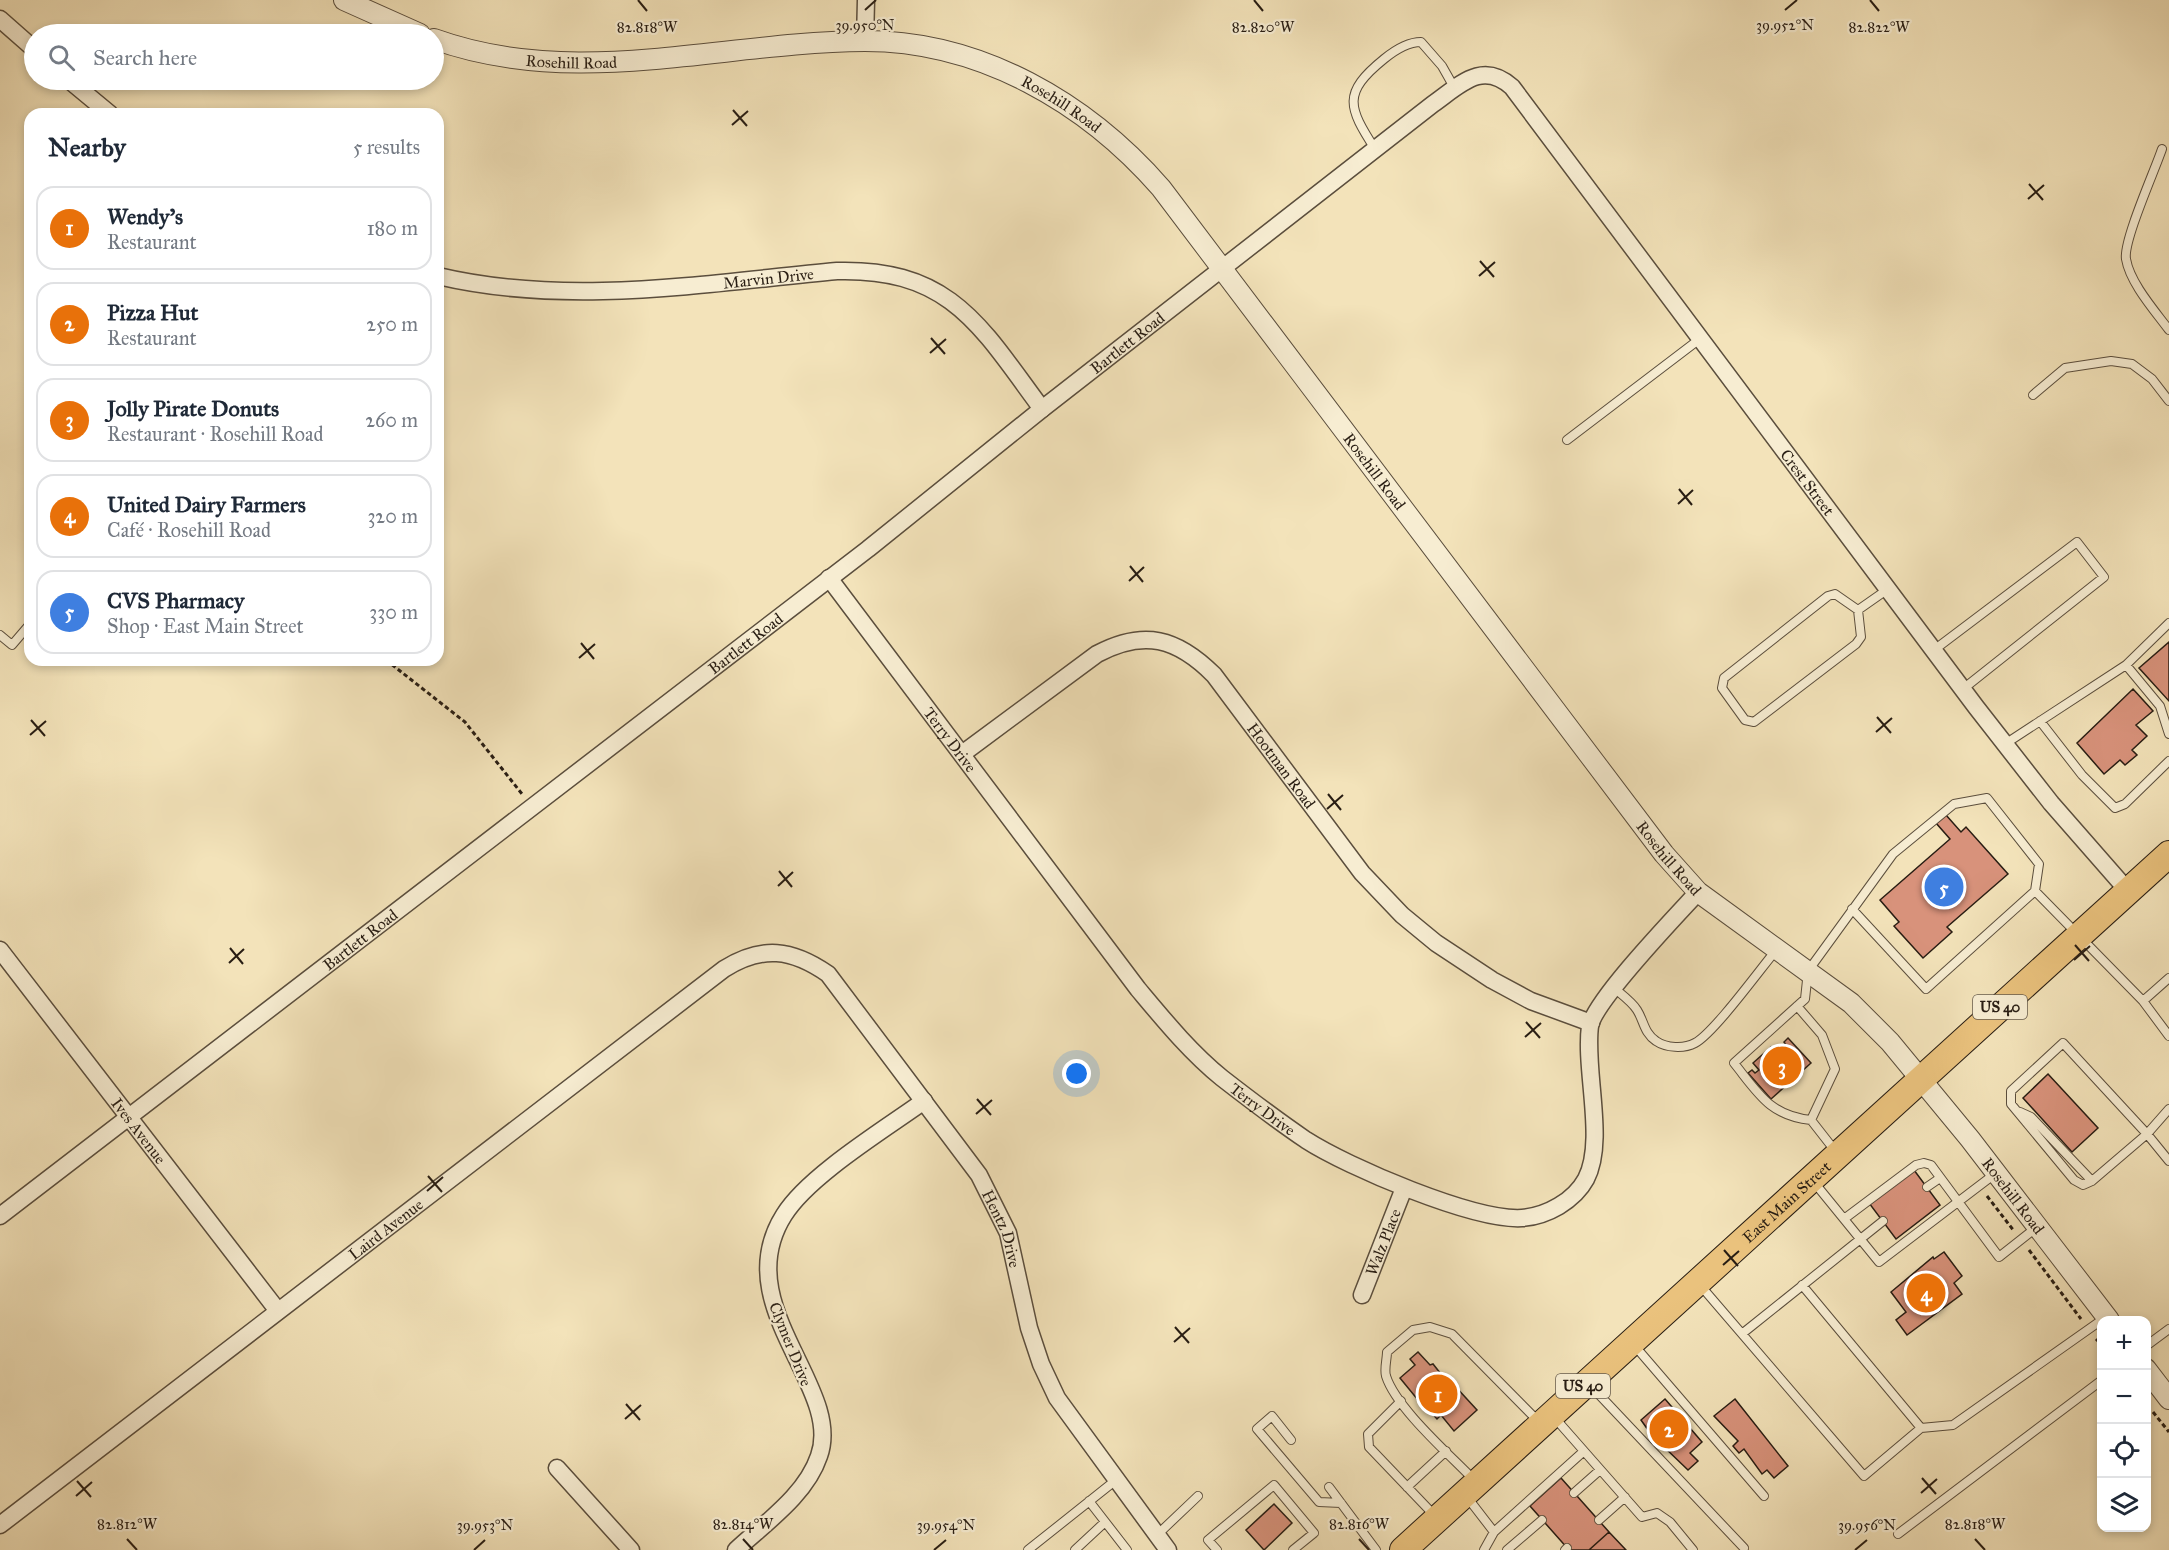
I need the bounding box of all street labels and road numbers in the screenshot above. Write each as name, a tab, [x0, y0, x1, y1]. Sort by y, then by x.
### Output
street label: Rosehill Road	[525, 51, 617, 72]
street label: Rosehill Road	[1018, 72, 1105, 137]
street label: Marvin Drive	[722, 264, 815, 293]
street label: Bartlett Road	[1087, 308, 1168, 378]
street label: Rosehill Road	[1339, 429, 1410, 514]
street label: Crest Street	[1776, 445, 1839, 520]
street label: Bartlett Road	[705, 609, 787, 678]
street label: Terry Drive	[919, 704, 981, 776]
street label: Hootman Road	[1243, 719, 1319, 812]
street label: Rosehill Road	[1632, 817, 1705, 899]
street label: Bartlett Road	[319, 905, 401, 974]
road number: US 40	[1973, 995, 2027, 1019]
street label: Terry Drive	[1226, 1079, 1299, 1140]
street label: Ives Avenue	[107, 1094, 170, 1168]
street label: Rosehill Road	[1978, 1154, 2048, 1238]
street label: East Main Street	[1739, 1157, 1835, 1247]
street label: Hentz Drive	[978, 1187, 1024, 1270]
street label: Laird Avenue	[345, 1195, 427, 1264]
street label: Walz Place	[1362, 1206, 1405, 1278]
street label: Clymer Drive	[765, 1299, 816, 1389]
road number: US 40	[1556, 1374, 1610, 1398]

